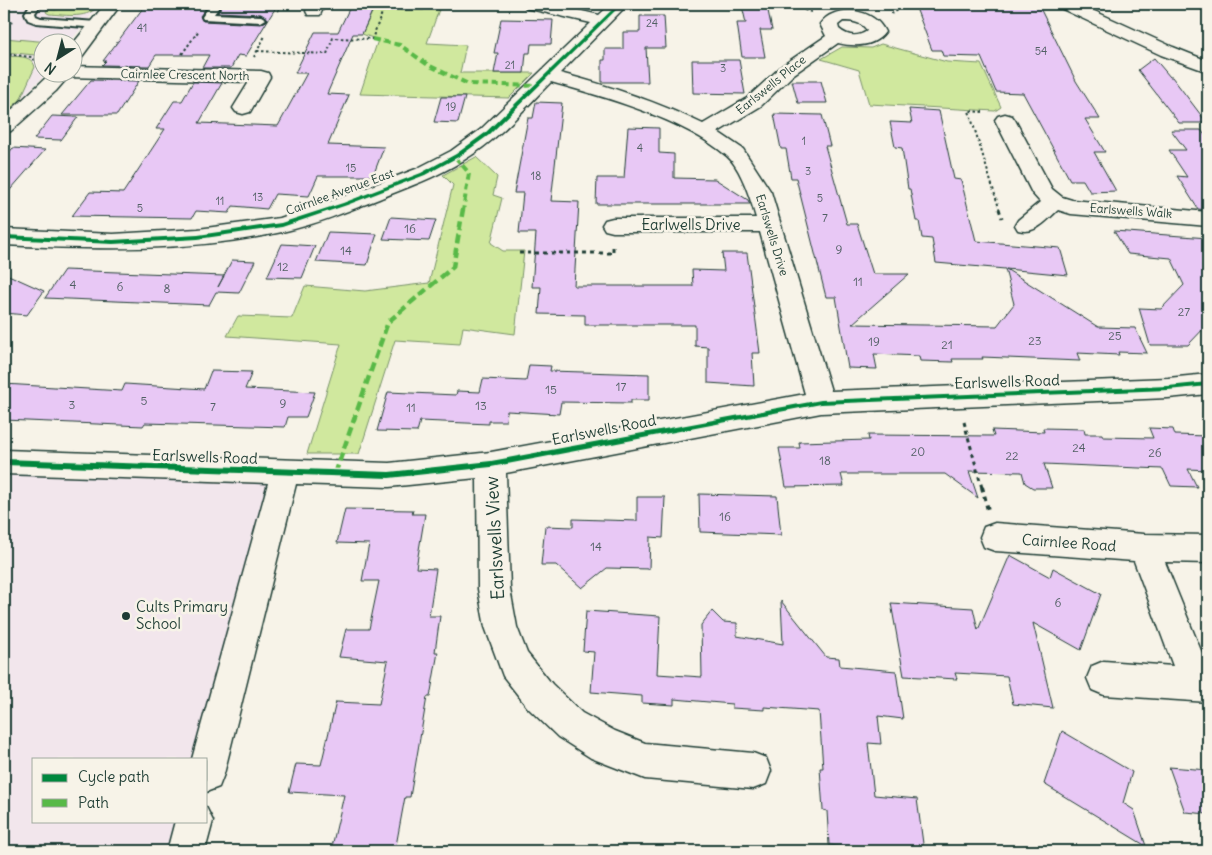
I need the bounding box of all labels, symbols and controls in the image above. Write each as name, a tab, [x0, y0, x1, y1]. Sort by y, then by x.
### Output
house number: 24	[646, 16, 658, 30]
house number: 41	[137, 21, 147, 35]
north arrow	[32, 32, 82, 82]
house number: 54	[1035, 44, 1047, 58]
street label: Earlswells Place	[733, 52, 809, 117]
text: N	[41, 58, 60, 79]
house number: 21	[505, 58, 515, 72]
house number: 3	[720, 61, 726, 75]
street label: Cairnlee Crescent North	[120, 66, 250, 83]
house number: 19	[446, 100, 456, 114]
house number: 1	[802, 134, 806, 148]
house number: 4	[637, 141, 643, 155]
house number: 15	[346, 161, 356, 175]
house number: 3	[805, 164, 811, 178]
street label: Cairnlee Avenue East	[284, 165, 396, 218]
house number: 18	[531, 169, 541, 183]
house number: 13	[253, 190, 263, 204]
house number: 5	[817, 191, 823, 205]
street label: Earlswells Drive	[753, 192, 792, 278]
house number: 11	[216, 194, 224, 208]
street label: Earlswells Walk	[1089, 200, 1173, 221]
house number: 5	[137, 201, 143, 215]
house number: 7	[822, 210, 828, 225]
street label: Earlwells Drive	[641, 215, 741, 234]
house number: 16	[404, 221, 416, 236]
house number: 9	[836, 242, 843, 257]
house number: 14	[340, 243, 352, 258]
house number: 12	[277, 259, 289, 274]
house number: 11	[853, 274, 863, 289]
house number: 4	[70, 277, 77, 292]
house number: 6	[117, 279, 124, 294]
house number: 8	[164, 281, 171, 296]
house number: 27	[1178, 304, 1190, 319]
house number: 25	[1108, 328, 1122, 343]
house number: 23	[1028, 333, 1042, 348]
house number: 19	[868, 334, 880, 349]
house number: 21	[941, 337, 953, 352]
street label: Earlswells Road	[954, 370, 1060, 393]
house number: 17	[616, 379, 626, 394]
house number: 15	[545, 382, 557, 397]
house number: 5	[141, 393, 148, 408]
house number: 9	[280, 396, 287, 411]
house number: 3	[69, 397, 76, 412]
house number: 13	[475, 398, 487, 413]
house number: 7	[210, 399, 216, 414]
house number: 11	[406, 400, 416, 415]
street label: Earlswells Road	[550, 410, 658, 449]
house number: 24	[1072, 440, 1086, 455]
house number: 20	[911, 444, 925, 459]
street label: Earlswells Road	[152, 445, 258, 468]
house number: 26	[1148, 445, 1162, 460]
house number: 22	[1005, 448, 1019, 463]
house number: 18	[819, 453, 831, 468]
street label: Earlswells View	[480, 476, 509, 600]
house number: 16	[719, 509, 731, 524]
street label: Cairnlee Road	[1021, 530, 1117, 555]
house number: 14	[590, 539, 602, 554]
house number: 6	[1055, 595, 1062, 610]
place label: Cults Primary School	[136, 597, 228, 633]
marker: Cults Primary School	[120, 610, 132, 622]
legend	[32, 758, 208, 822]
text: Cycle path	[78, 767, 150, 786]
text: Path	[78, 793, 109, 812]

